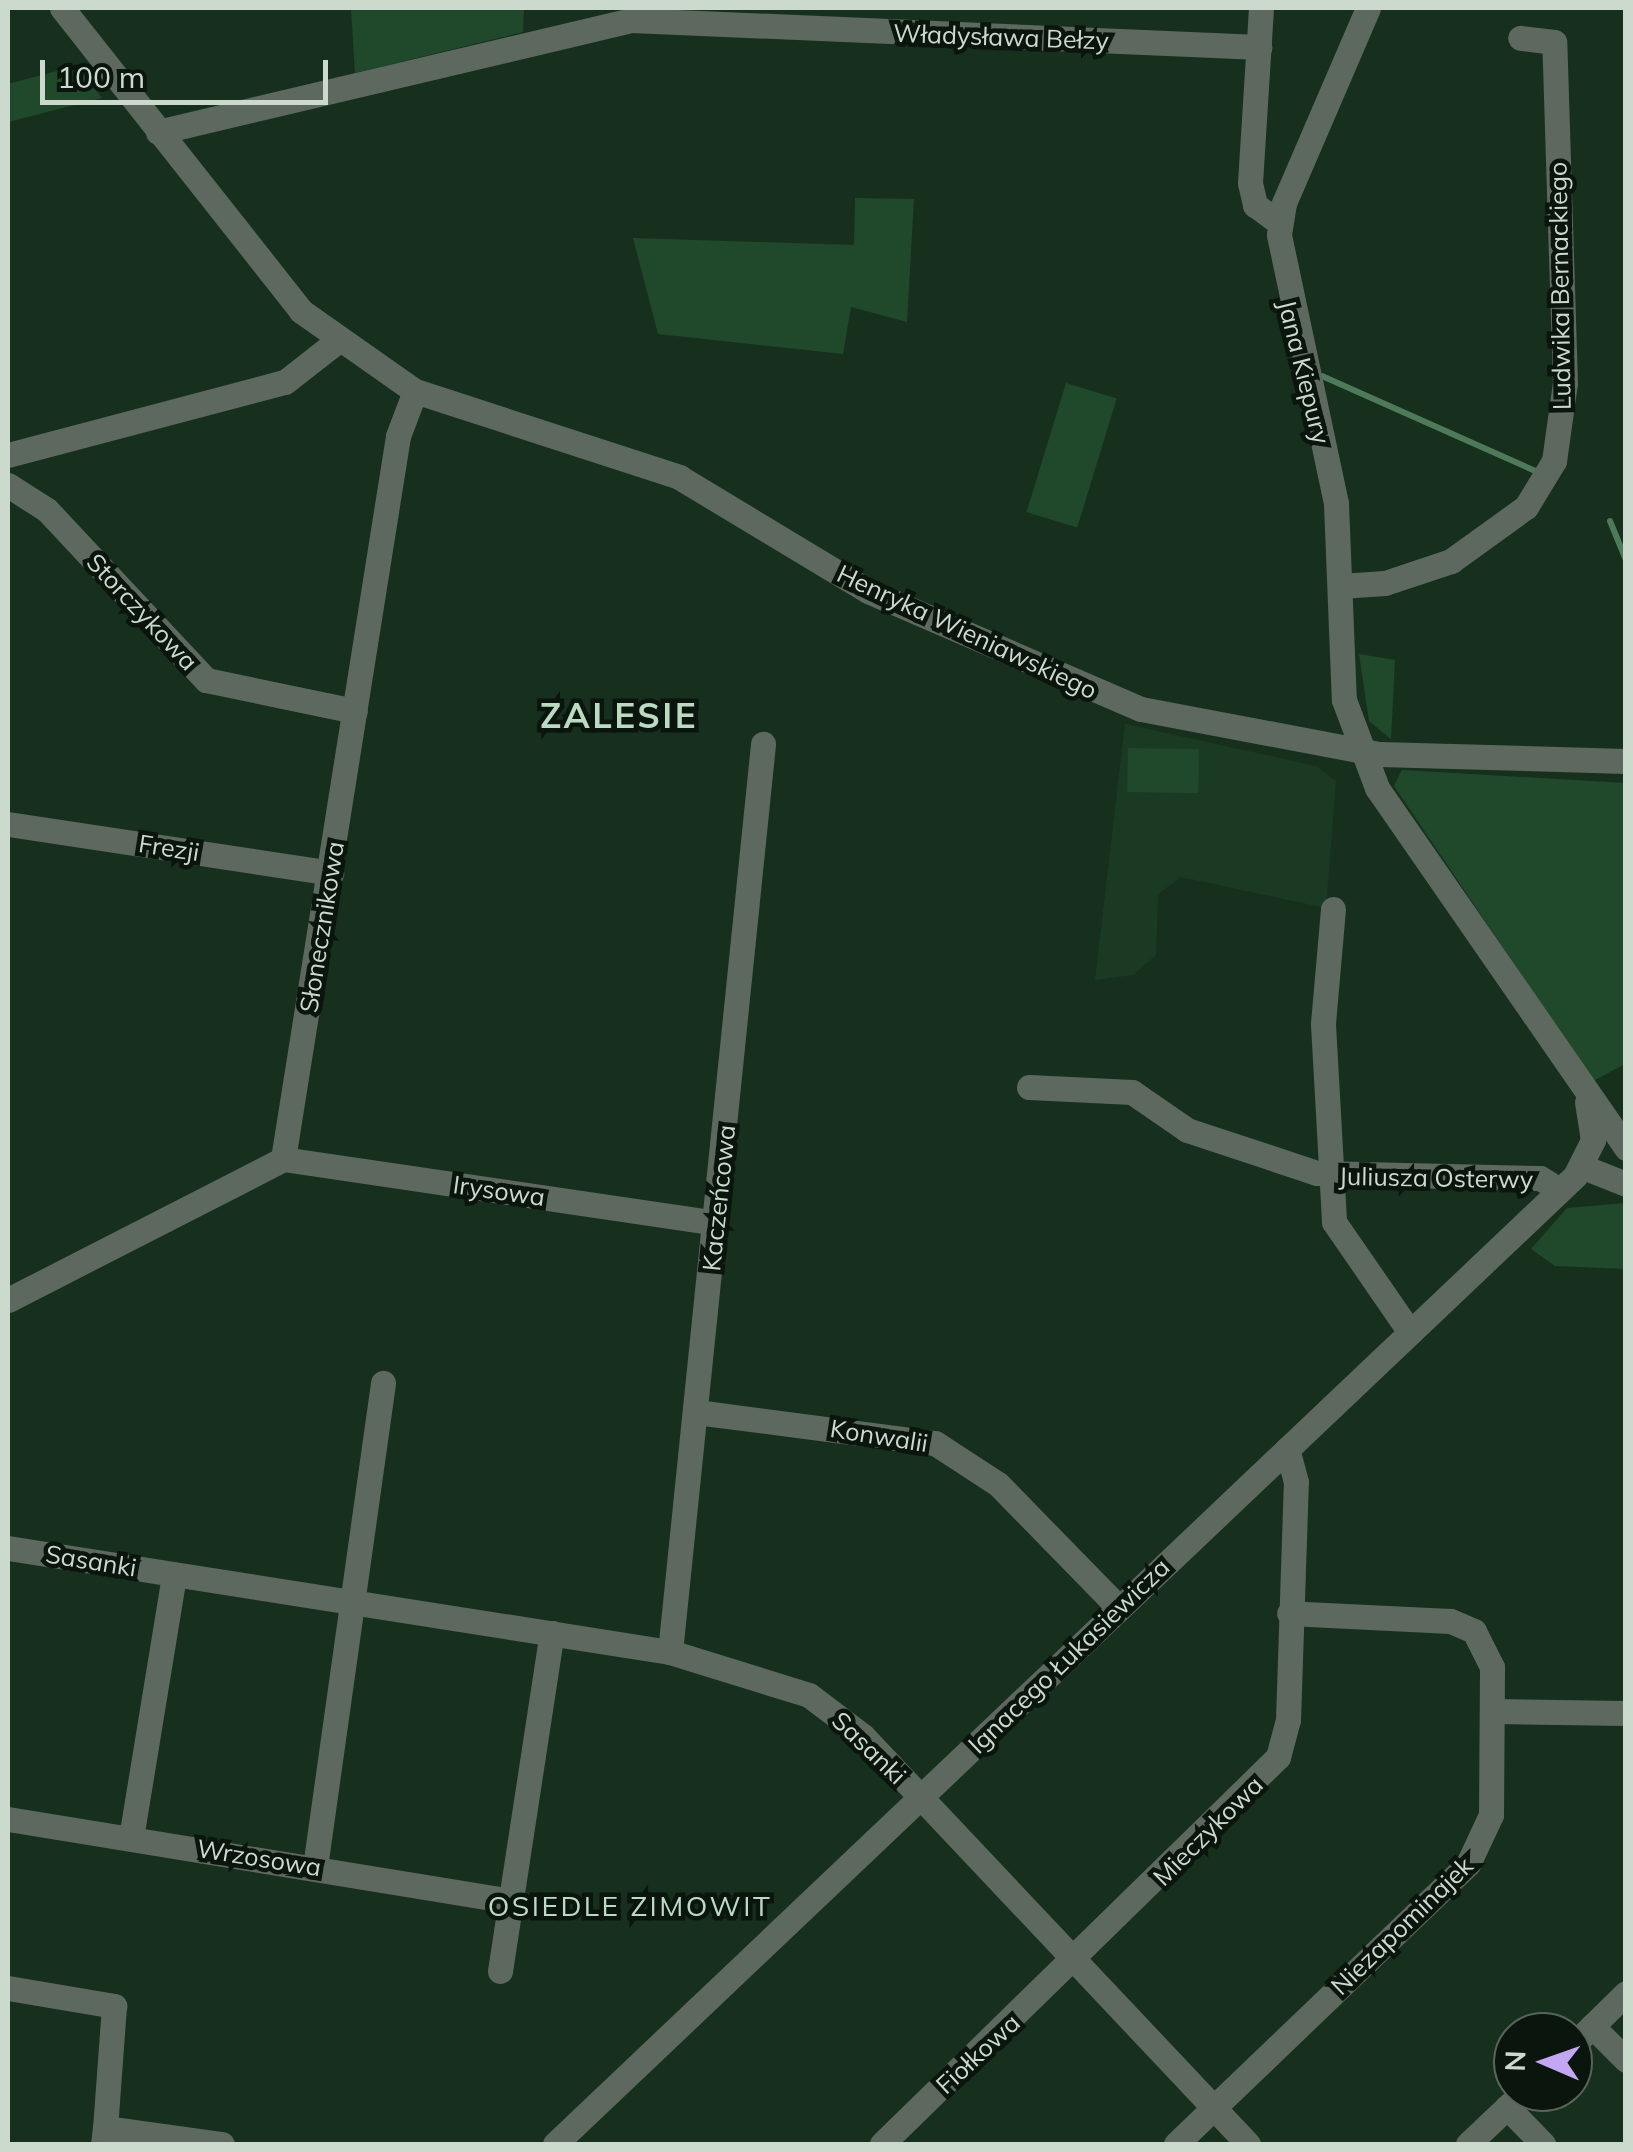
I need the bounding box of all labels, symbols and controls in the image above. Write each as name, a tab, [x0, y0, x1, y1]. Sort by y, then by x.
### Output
street label: Władysława Bełzy	[893, 18, 1109, 56]
scale bar	[45, 40, 332, 102]
text: 100 m	[57, 58, 145, 96]
street label: Ludwika Bernackiego	[1543, 162, 1577, 410]
street label: Jana Kiepury	[1272, 297, 1336, 447]
street label: Storczykowa	[80, 547, 204, 677]
street label: Henryka Wieniawskiego	[832, 559, 1102, 705]
district label: ZALESIE	[540, 694, 698, 736]
street label: Frezji	[136, 828, 202, 868]
street label: Słonecznikowa	[294, 839, 350, 1015]
street label: Kaczeńcowa	[696, 1123, 742, 1273]
street label: Juliusza Osterwy	[1338, 1161, 1534, 1195]
street label: Irysowa	[451, 1170, 547, 1212]
street label: Konwalii	[828, 1413, 930, 1459]
street label: Sasanki	[43, 1539, 139, 1583]
street label: Ignacego Łukasiewicza	[962, 1552, 1176, 1760]
street label: Sasanki	[826, 1705, 912, 1791]
street label: Mieczykowa	[1147, 1770, 1269, 1892]
street label: Wrzosowa	[195, 1833, 323, 1883]
street label: Niezapominajek	[1325, 1851, 1479, 2001]
district label: OSIEDLE ZIMOWIT	[488, 1889, 772, 1923]
street label: Fiołkowa	[930, 2008, 1026, 2100]
north arrow	[1493, 2012, 1593, 2112]
text: N	[1497, 2050, 1532, 2072]

